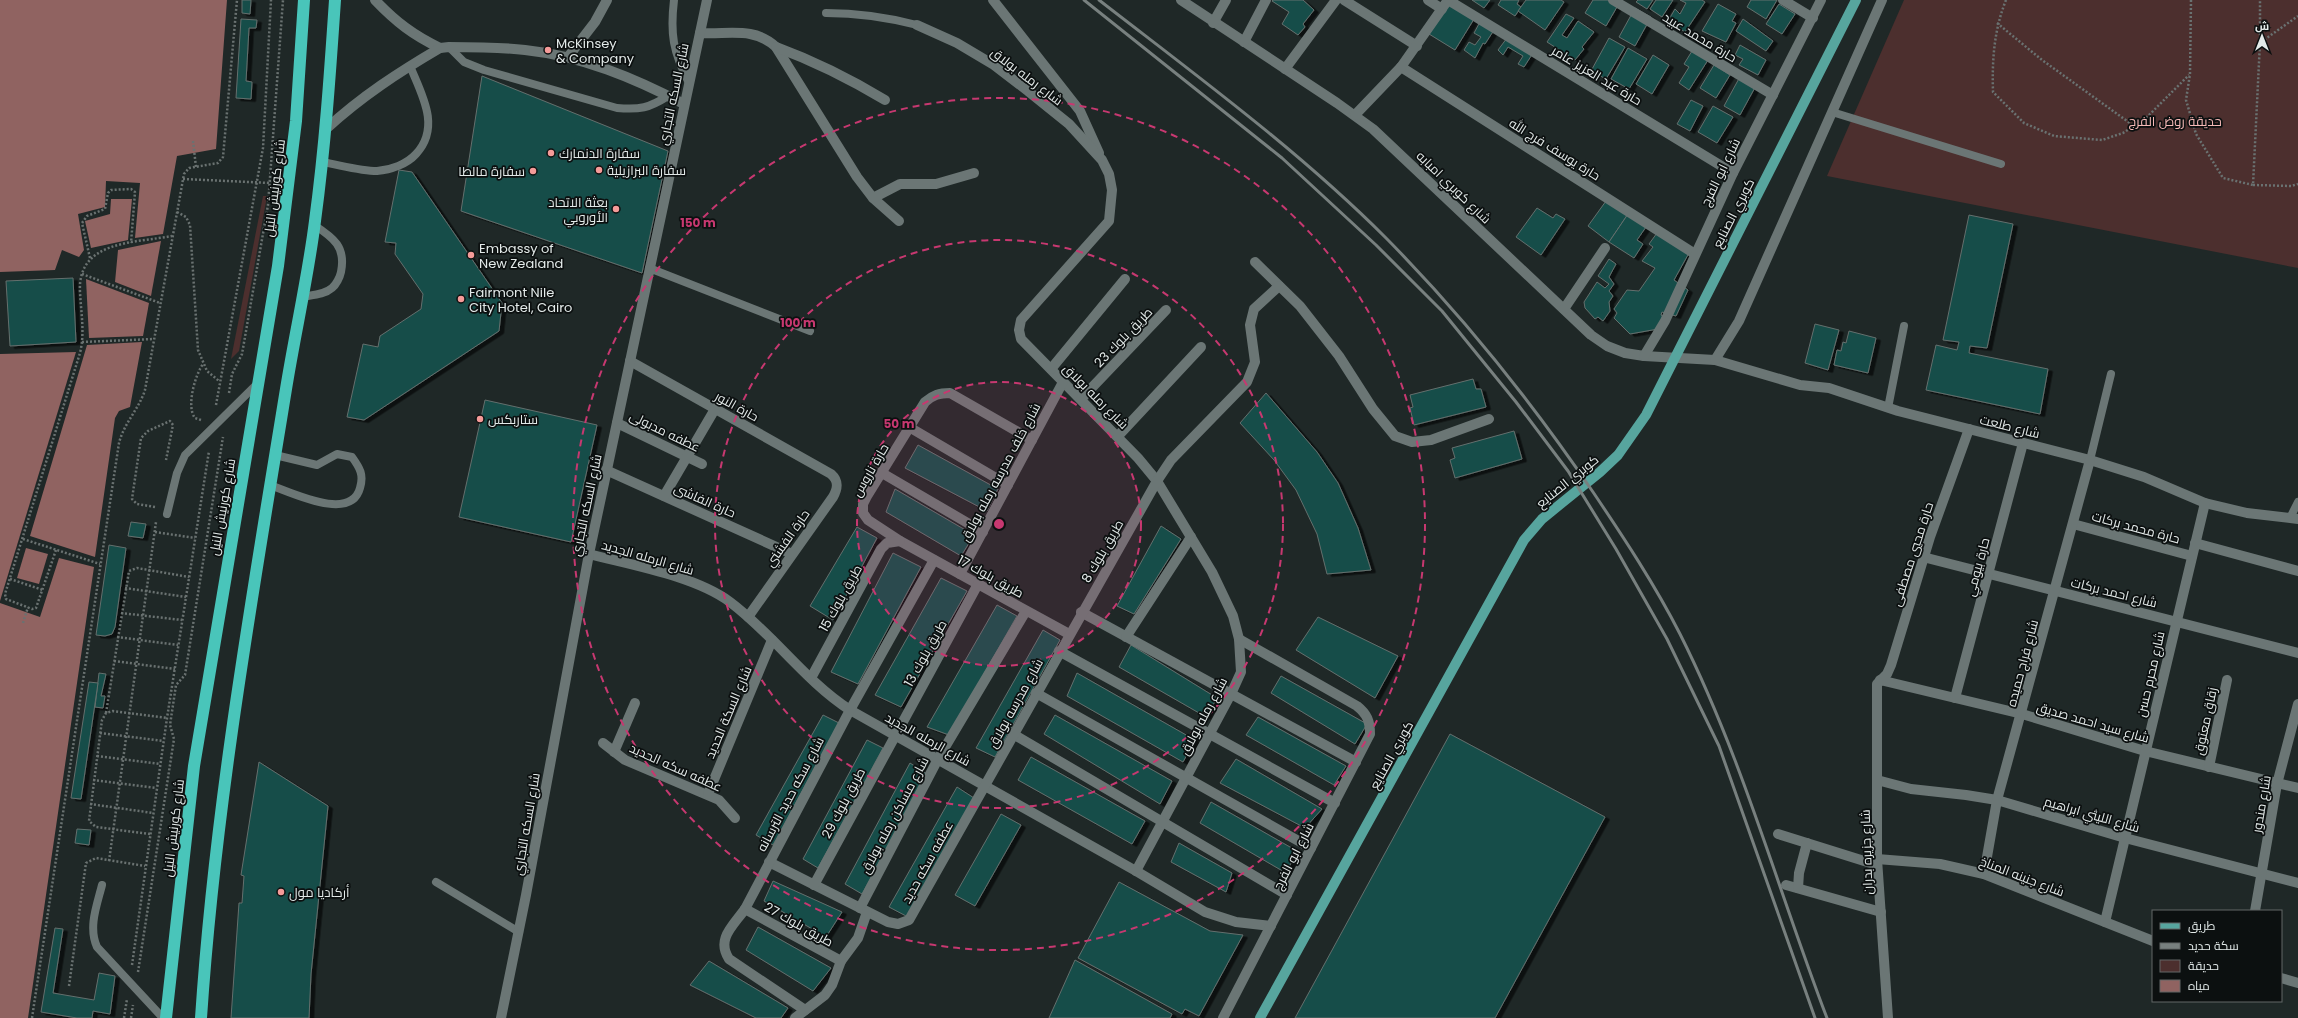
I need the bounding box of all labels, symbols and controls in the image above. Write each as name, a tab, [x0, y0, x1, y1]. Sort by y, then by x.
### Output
street label: حارة محمد عبيد	[1659, 8, 1740, 67]
north arrow	[2242, 16, 2282, 56]
text: ش	[2255, 18, 2269, 34]
place label: McKinsey & Company	[556, 34, 635, 68]
street label: حارة عبد العزيز عامر	[1547, 40, 1646, 110]
street label: شارع السكه التجاري	[653, 41, 695, 147]
street label: شارع رمله بولاق	[987, 43, 1067, 110]
marker: McKinsey & Company	[543, 45, 553, 55]
park label: حديقة روض الفرج	[2128, 112, 2222, 131]
street label: حارة يوسف فرج الله	[1505, 114, 1604, 185]
street label: شارع ابو الفرج	[1696, 135, 1745, 209]
street label: شارع كورنيش النيل	[259, 138, 290, 238]
place label: سفارة الدنمارك	[559, 144, 640, 163]
street label: شارع كوبري امبابه	[1411, 147, 1495, 229]
marker: سفارة الدنمارك	[546, 148, 556, 158]
place label: سفارة البرازيلية	[607, 161, 686, 180]
place label: سفارة مالطا	[458, 162, 525, 181]
marker: سفارة البرازيلية	[594, 165, 604, 175]
marker: سفارة مالطا	[528, 166, 538, 176]
street label: كوبري الصنايع	[1708, 175, 1760, 252]
place label: بعثة الاتحاد الأوروبي	[548, 193, 608, 228]
marker: بعثة الاتحاد الأوروبي	[611, 204, 621, 214]
text: 150 m	[680, 214, 716, 231]
place label: Embassy of New Zealand	[479, 239, 563, 273]
marker: Embassy of New Zealand	[466, 250, 476, 260]
place label: Fairmont Nile City Hotel, Cairo	[469, 283, 572, 317]
marker: Fairmont Nile City Hotel, Cairo	[456, 294, 466, 304]
street label: طريق بلوك 23	[1090, 303, 1157, 372]
text: 100 m	[780, 314, 816, 331]
street label: شارع رمله بولاق	[1059, 359, 1133, 433]
street label: حارة النور	[711, 386, 762, 426]
street label: شارع خلف مدرسه رمله بولاق	[956, 399, 1045, 545]
street label: عطفه مدبولى	[626, 406, 703, 457]
place label: ستاربكس	[488, 410, 538, 429]
street label: شارع طلعت	[1978, 410, 2042, 443]
marker: ستاربكس	[475, 414, 485, 424]
text: 50 m	[884, 415, 915, 432]
street label: حارة ناروس	[847, 440, 893, 501]
street label: كوبري الصنايع	[1532, 450, 1603, 513]
street label: شارع السكه التجاري	[566, 452, 608, 558]
street label: شارع كورنيش النيل	[205, 457, 240, 557]
street label: حارة الفاشى	[671, 478, 739, 523]
street label: حارة محيي مصطفى	[1887, 500, 1938, 609]
street label: حارة الفشني	[761, 506, 815, 572]
street label: حارة محمد بركات	[2090, 507, 2182, 548]
street label: طريق بلوك 8	[1077, 516, 1128, 586]
centre of rings	[992, 517, 1006, 531]
street label: شارع الرمله الجديد	[599, 535, 696, 580]
street label: حارة بيومي	[1961, 536, 1995, 599]
street label: طريق بلوك 17	[954, 550, 1027, 602]
street label: طريق بلوك 15	[814, 561, 867, 635]
street label: شارع احمد بركات	[2069, 573, 2159, 612]
street label: طريق بلوك 13	[899, 616, 952, 690]
street label: شارع فراج حميده	[2002, 618, 2043, 709]
street label: شارع محرم حسن	[2131, 629, 2170, 719]
street label: شارع مدرسه بولاق	[983, 655, 1048, 751]
street label: شارع السكة الحديد	[700, 663, 756, 761]
street label: شارع رمله بولاق	[1175, 674, 1232, 759]
street label: زقاق معتوق	[2189, 685, 2222, 757]
street label: شارع سيد احمد صديق	[2034, 697, 2151, 748]
street label: شارع الرمله الجديد	[881, 708, 974, 771]
street label: كوبري الصنايع	[1365, 718, 1419, 793]
street label: شارع سكه حديد الترسانه	[752, 734, 829, 855]
street label: عطفه سكه الحديد	[627, 739, 725, 796]
street label: شارع مساكن رمله بولاق	[856, 753, 933, 877]
street label: طريق بلوك 29	[817, 765, 870, 842]
street label: شارع السكه التجاري	[508, 771, 546, 877]
street label: شارع مندور	[2247, 774, 2276, 835]
street label: شارع كورنيش النيل	[158, 778, 189, 878]
street label: شارع الليثي ابراهيم	[2042, 792, 2142, 838]
street label: شارع جزيره بدران	[1856, 809, 1877, 895]
street label: عطفه سكه حديد	[897, 818, 958, 907]
street label: شارع ابو الفرج	[1268, 819, 1319, 893]
street label: شارع جنينه المناخ	[1977, 852, 2067, 901]
place label: أركاديا مول	[289, 883, 350, 902]
marker: أركاديا مول	[276, 887, 286, 897]
street label: طريق بلوك 27	[761, 898, 837, 951]
legend	[2152, 910, 2282, 1002]
text: طريق	[2188, 917, 2216, 934]
text: سكة حديد	[2188, 937, 2239, 954]
text: حديقة	[2188, 957, 2219, 974]
text: مياه	[2188, 977, 2210, 994]

